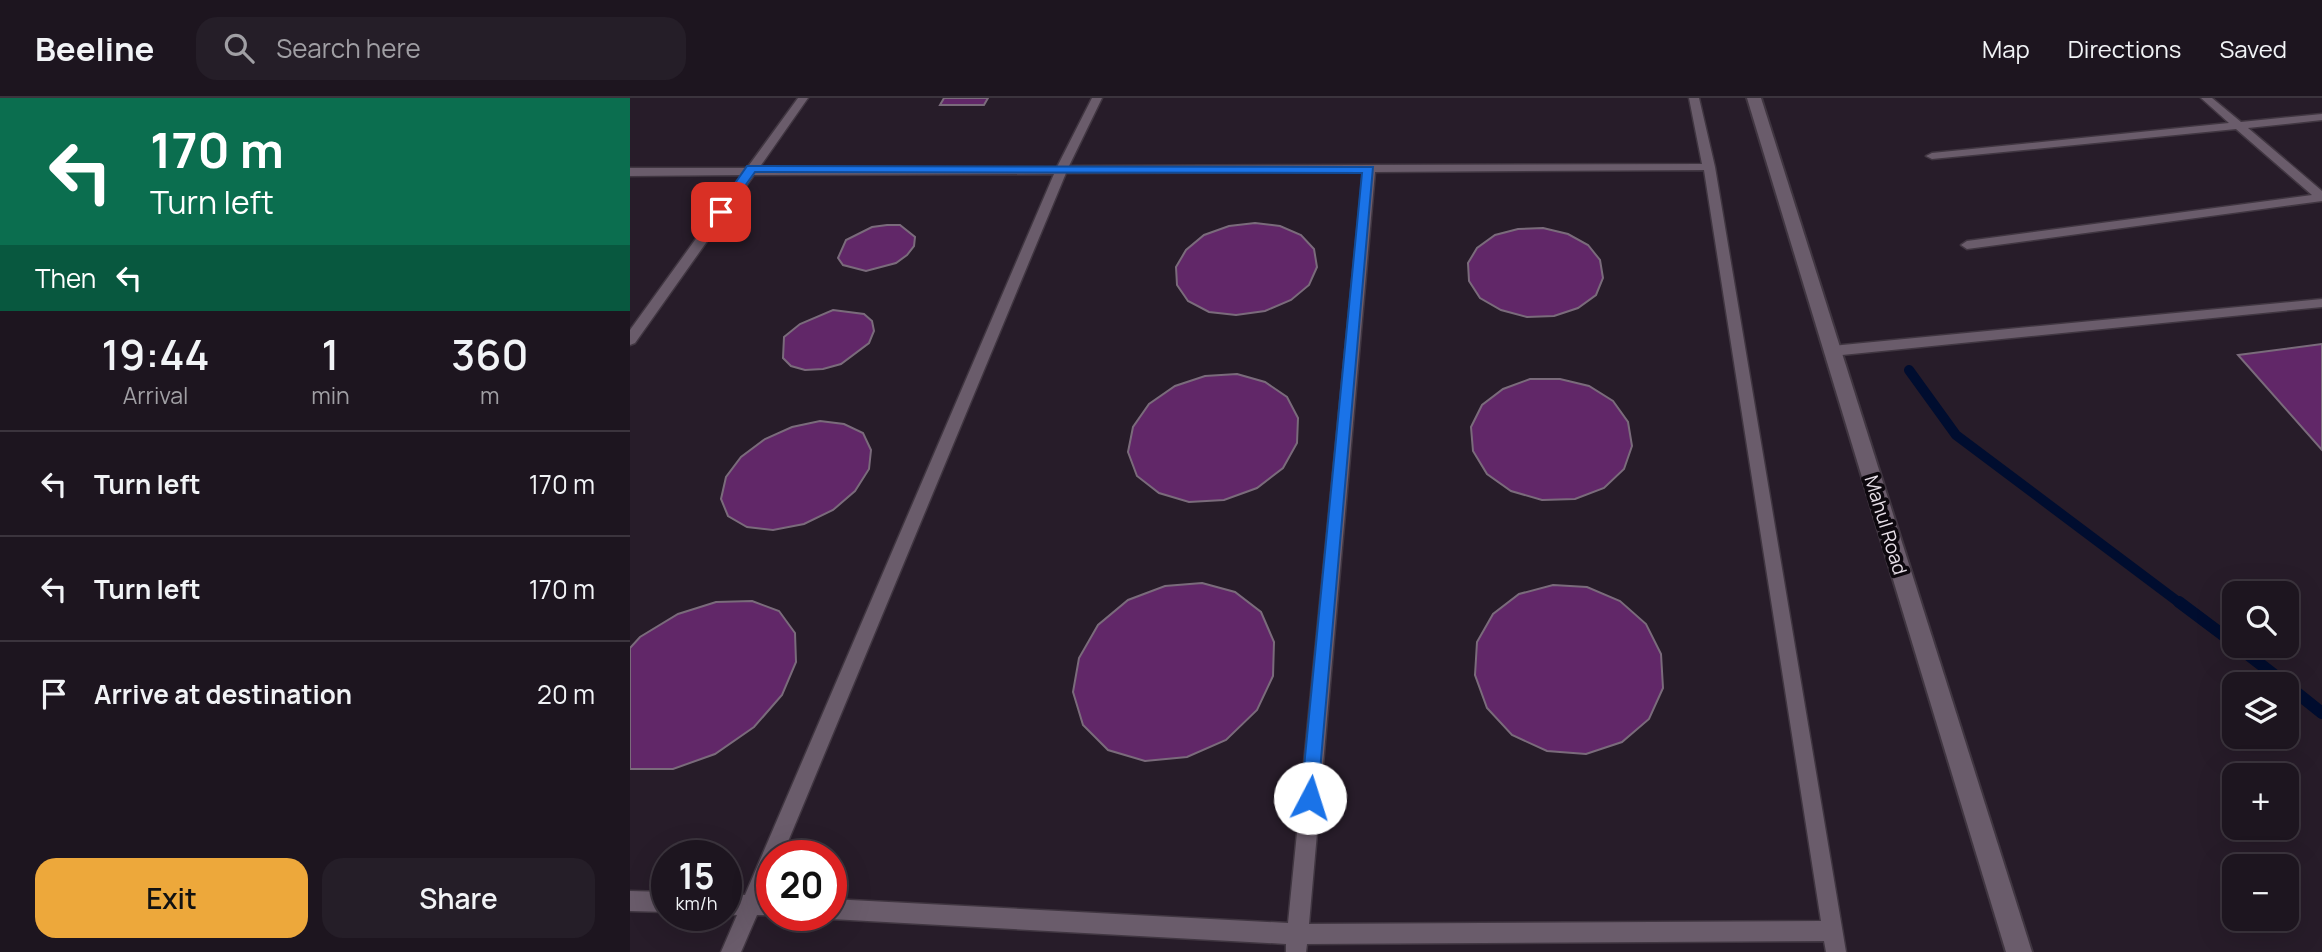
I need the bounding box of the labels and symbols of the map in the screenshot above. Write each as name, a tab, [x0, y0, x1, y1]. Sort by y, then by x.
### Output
pin	[691, 182, 751, 242]
street label: Mahul Road	[1859, 472, 1913, 578]
position arrow	[1273, 761, 1347, 835]
speed limit sign: 20	[756, 840, 847, 931]

